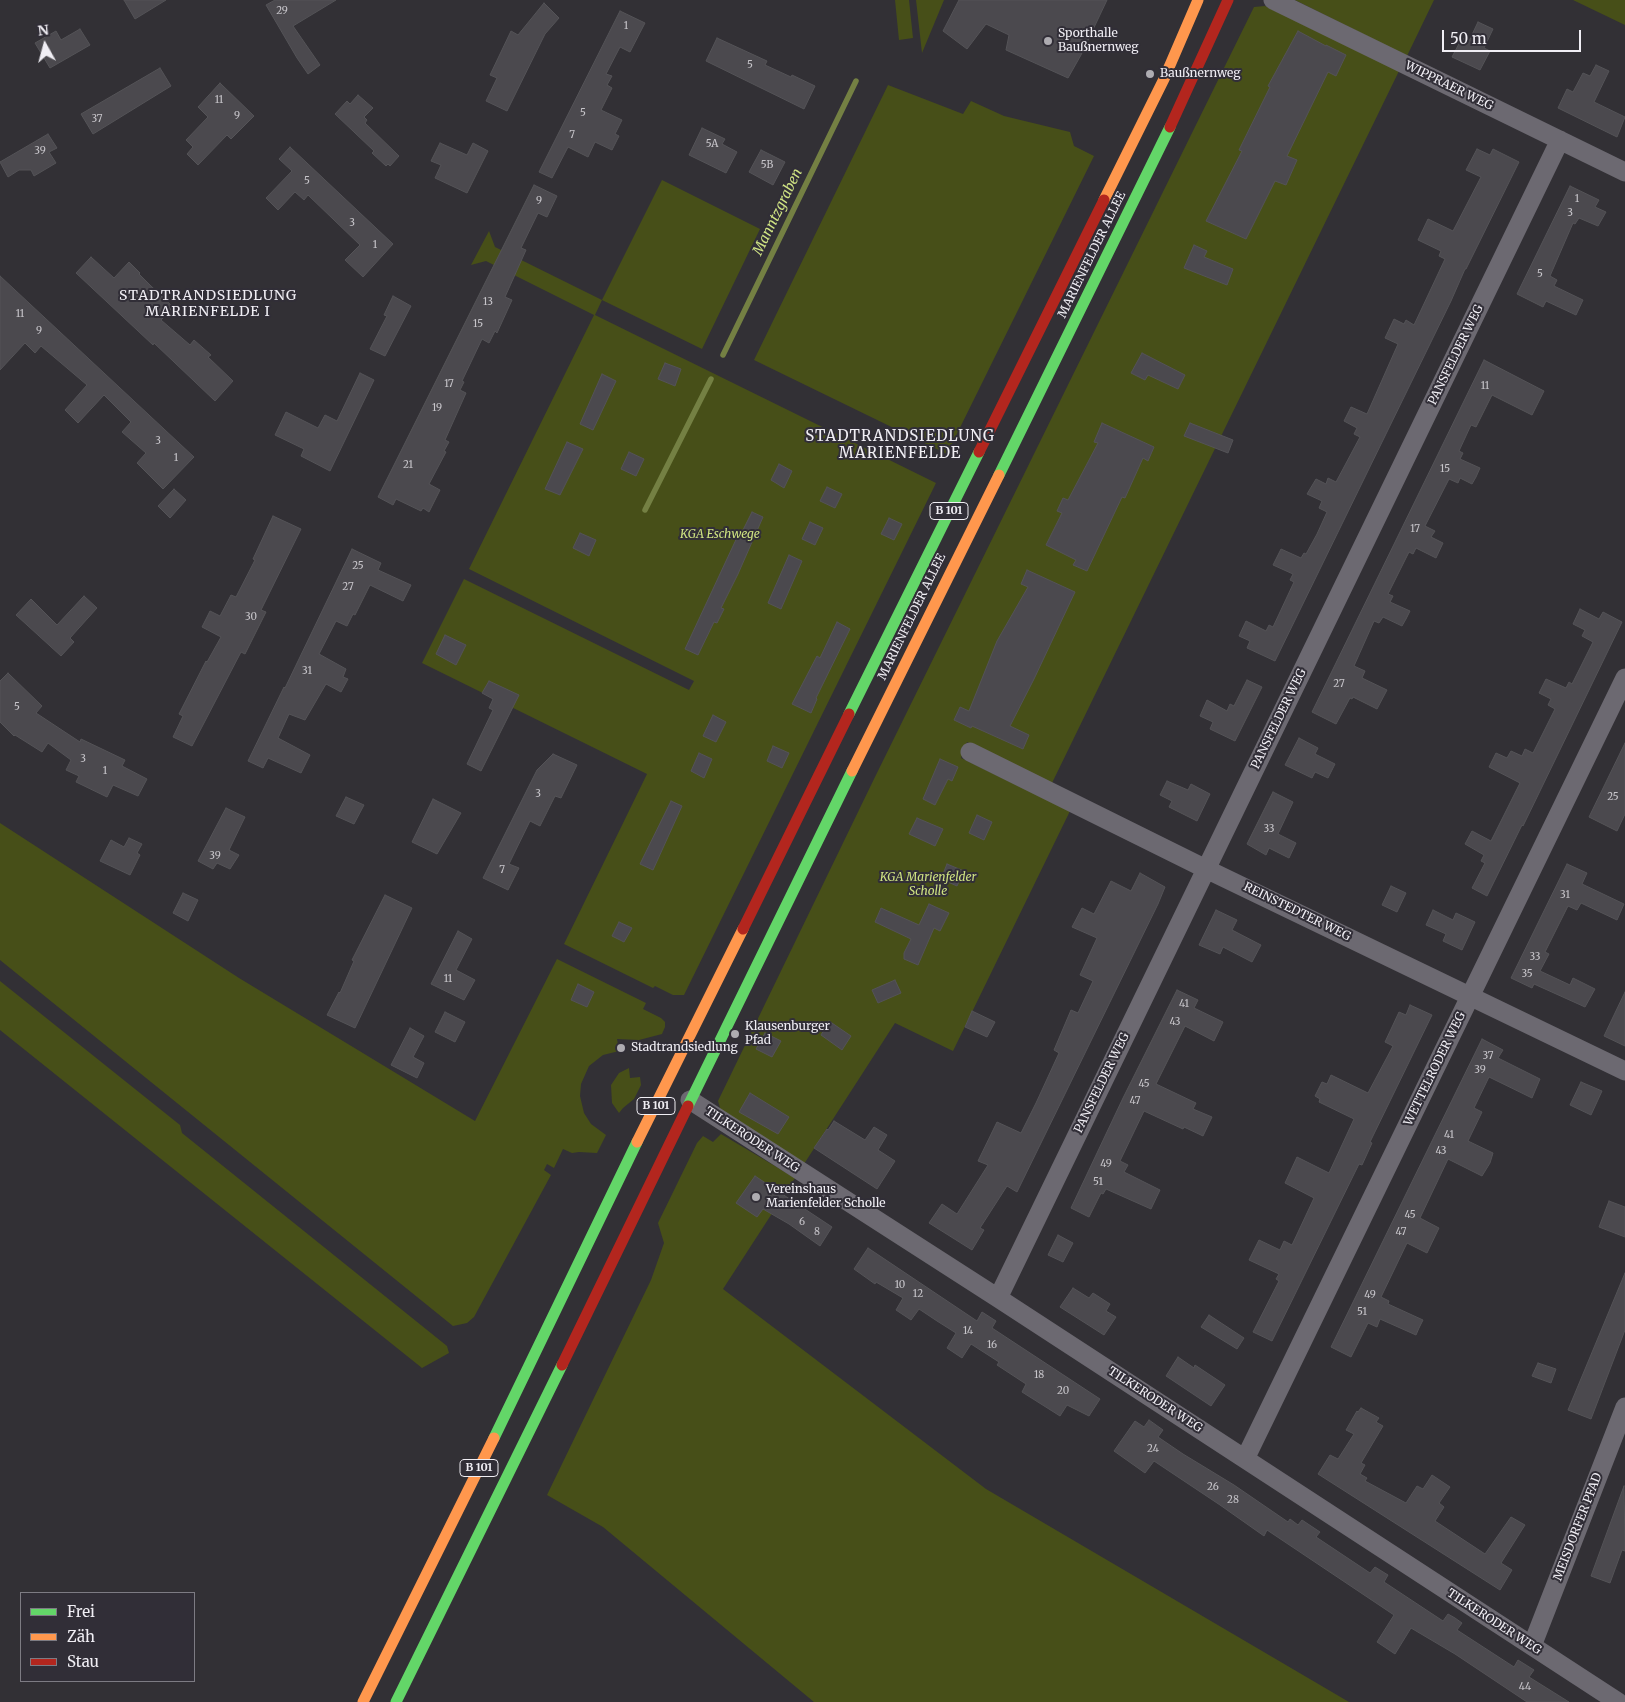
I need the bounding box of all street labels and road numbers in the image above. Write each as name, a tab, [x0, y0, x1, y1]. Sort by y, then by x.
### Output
street label: WIPPRAER WEG	[1403, 58, 1495, 114]
street label: MARIENFELDER ALLEE	[1055, 189, 1129, 321]
street label: PANSFELDER WEG	[1425, 303, 1487, 407]
road number: B 101	[930, 502, 968, 520]
street label: MARIENFELDER ALLEE	[875, 551, 949, 683]
street label: PANSFELDER WEG	[1248, 667, 1310, 771]
street label: REINSTEDTER WEG	[1241, 880, 1353, 944]
street label: WETTELRODER WEG	[1401, 1010, 1469, 1128]
street label: PANSFELDER WEG	[1071, 1031, 1133, 1135]
road number: B 101	[637, 1098, 675, 1114]
street label: TILKERODER WEG	[702, 1104, 802, 1176]
street label: TILKERODER WEG	[1105, 1364, 1205, 1436]
road number: B 101	[460, 1460, 498, 1476]
street label: MEISDORFER PFAD	[1551, 1471, 1605, 1583]
street label: TILKERODER WEG	[1444, 1586, 1544, 1658]

